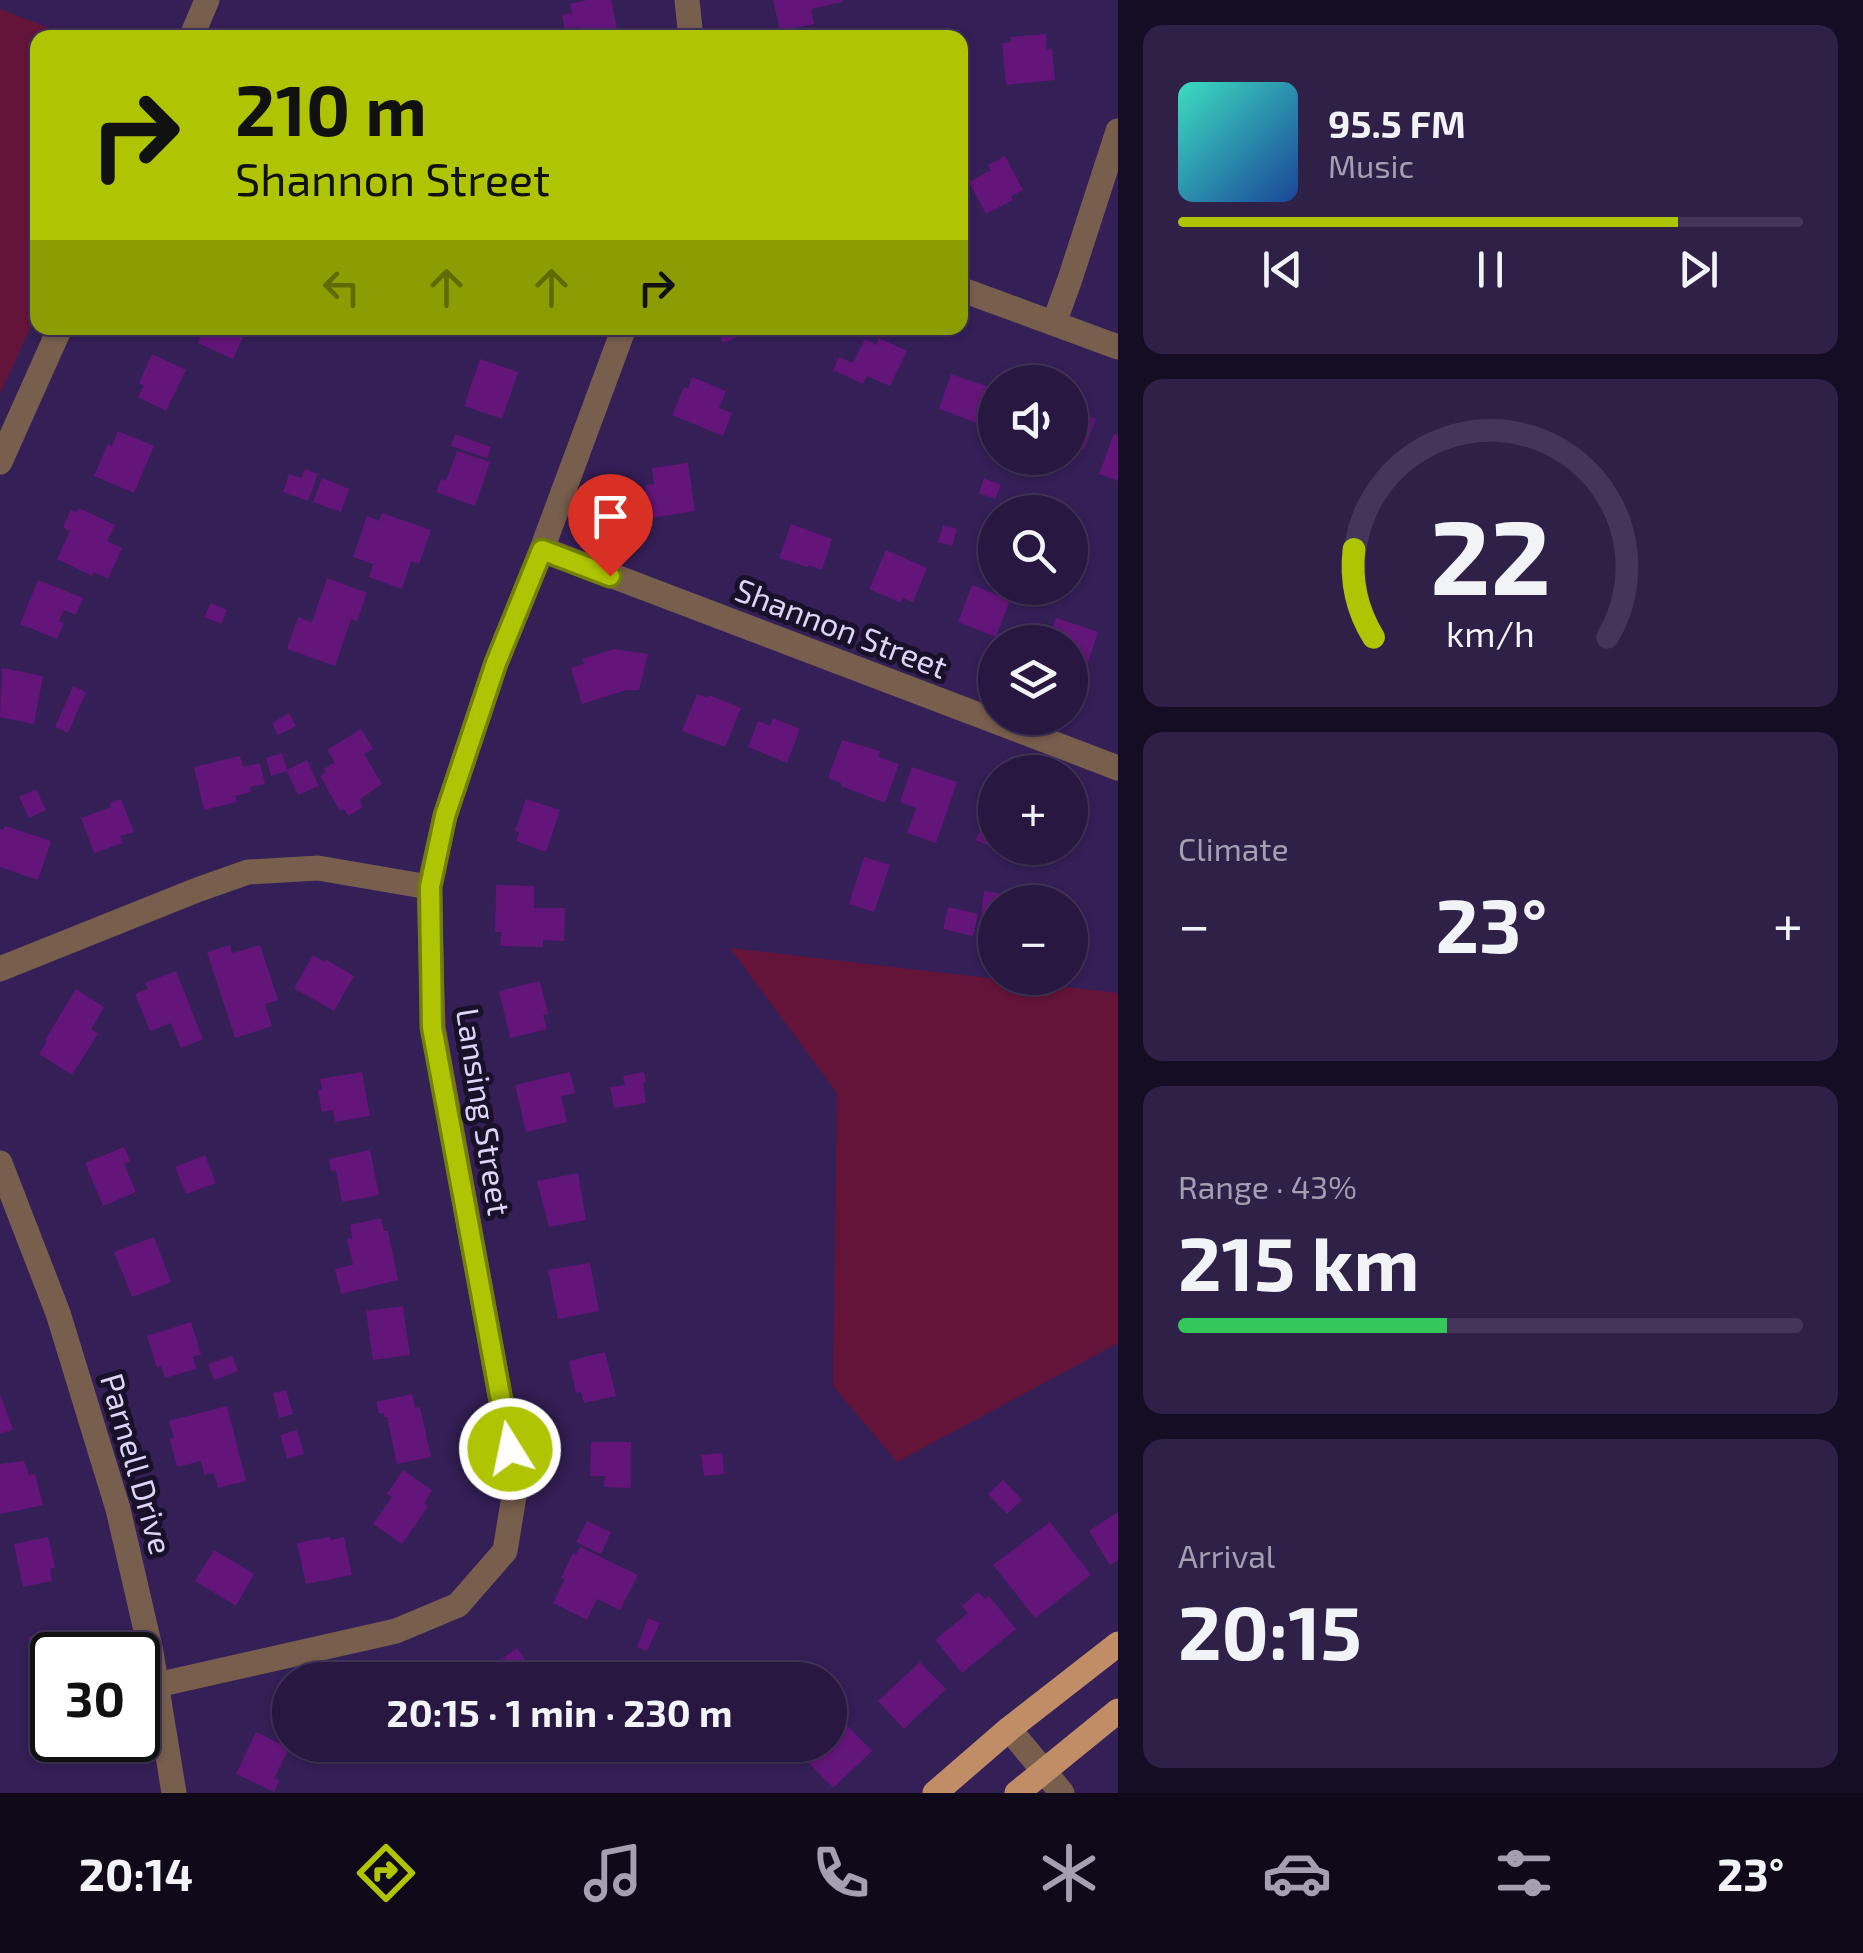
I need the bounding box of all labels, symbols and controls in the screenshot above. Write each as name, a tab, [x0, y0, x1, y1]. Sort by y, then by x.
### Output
text: 210 m	[235, 66, 427, 150]
icon: right	[70, 70, 200, 200]
text: 95.5 FM	[1328, 100, 1466, 146]
text: Music	[1328, 146, 1414, 184]
text: Shannon Street	[235, 151, 550, 205]
icon: previous	[1255, 242, 1310, 297]
icon: pause	[1463, 242, 1518, 297]
icon: next	[1671, 242, 1726, 297]
icon: left	[314, 260, 369, 315]
icon: ahead	[419, 260, 474, 315]
icon: ahead	[524, 260, 579, 315]
icon: right	[629, 260, 684, 315]
map controls	[978, 365, 1088, 995]
button: sound	[978, 365, 1088, 475]
pin	[568, 474, 653, 577]
icon: arrive	[583, 489, 638, 544]
text: 22	[1430, 491, 1551, 616]
button: search	[978, 495, 1088, 605]
street label: Shannon Street	[730, 569, 953, 685]
text: km/h	[1446, 611, 1535, 654]
button: layers	[978, 625, 1088, 735]
button: +	[978, 755, 1088, 865]
text: Climate	[1178, 829, 1289, 867]
text: 23°	[1435, 878, 1547, 968]
button: −	[978, 885, 1088, 995]
text: −	[1178, 890, 1210, 956]
text: +	[1773, 890, 1803, 956]
street label: Lansing Street	[450, 1005, 520, 1218]
text: Range · 43%	[1178, 1167, 1357, 1205]
text: 215 km	[1178, 1216, 1420, 1306]
street label: Parnell Drive	[94, 1369, 182, 1558]
position arrow	[458, 1397, 562, 1501]
text: Arrival	[1178, 1536, 1275, 1574]
text: 20:15	[1178, 1585, 1362, 1675]
speed limit sign: 30	[30, 1632, 160, 1762]
text: 20:15 · 1 min · 230 m	[387, 1689, 732, 1735]
icon: directions	[351, 1838, 421, 1908]
icon: music	[578, 1838, 648, 1908]
icon: phone	[806, 1838, 876, 1908]
icon: climate	[1034, 1838, 1104, 1908]
icon: car	[1262, 1838, 1332, 1908]
icon: filters	[1489, 1838, 1559, 1908]
text: 20:14	[79, 1846, 193, 1900]
text: 23°	[1717, 1846, 1784, 1900]

